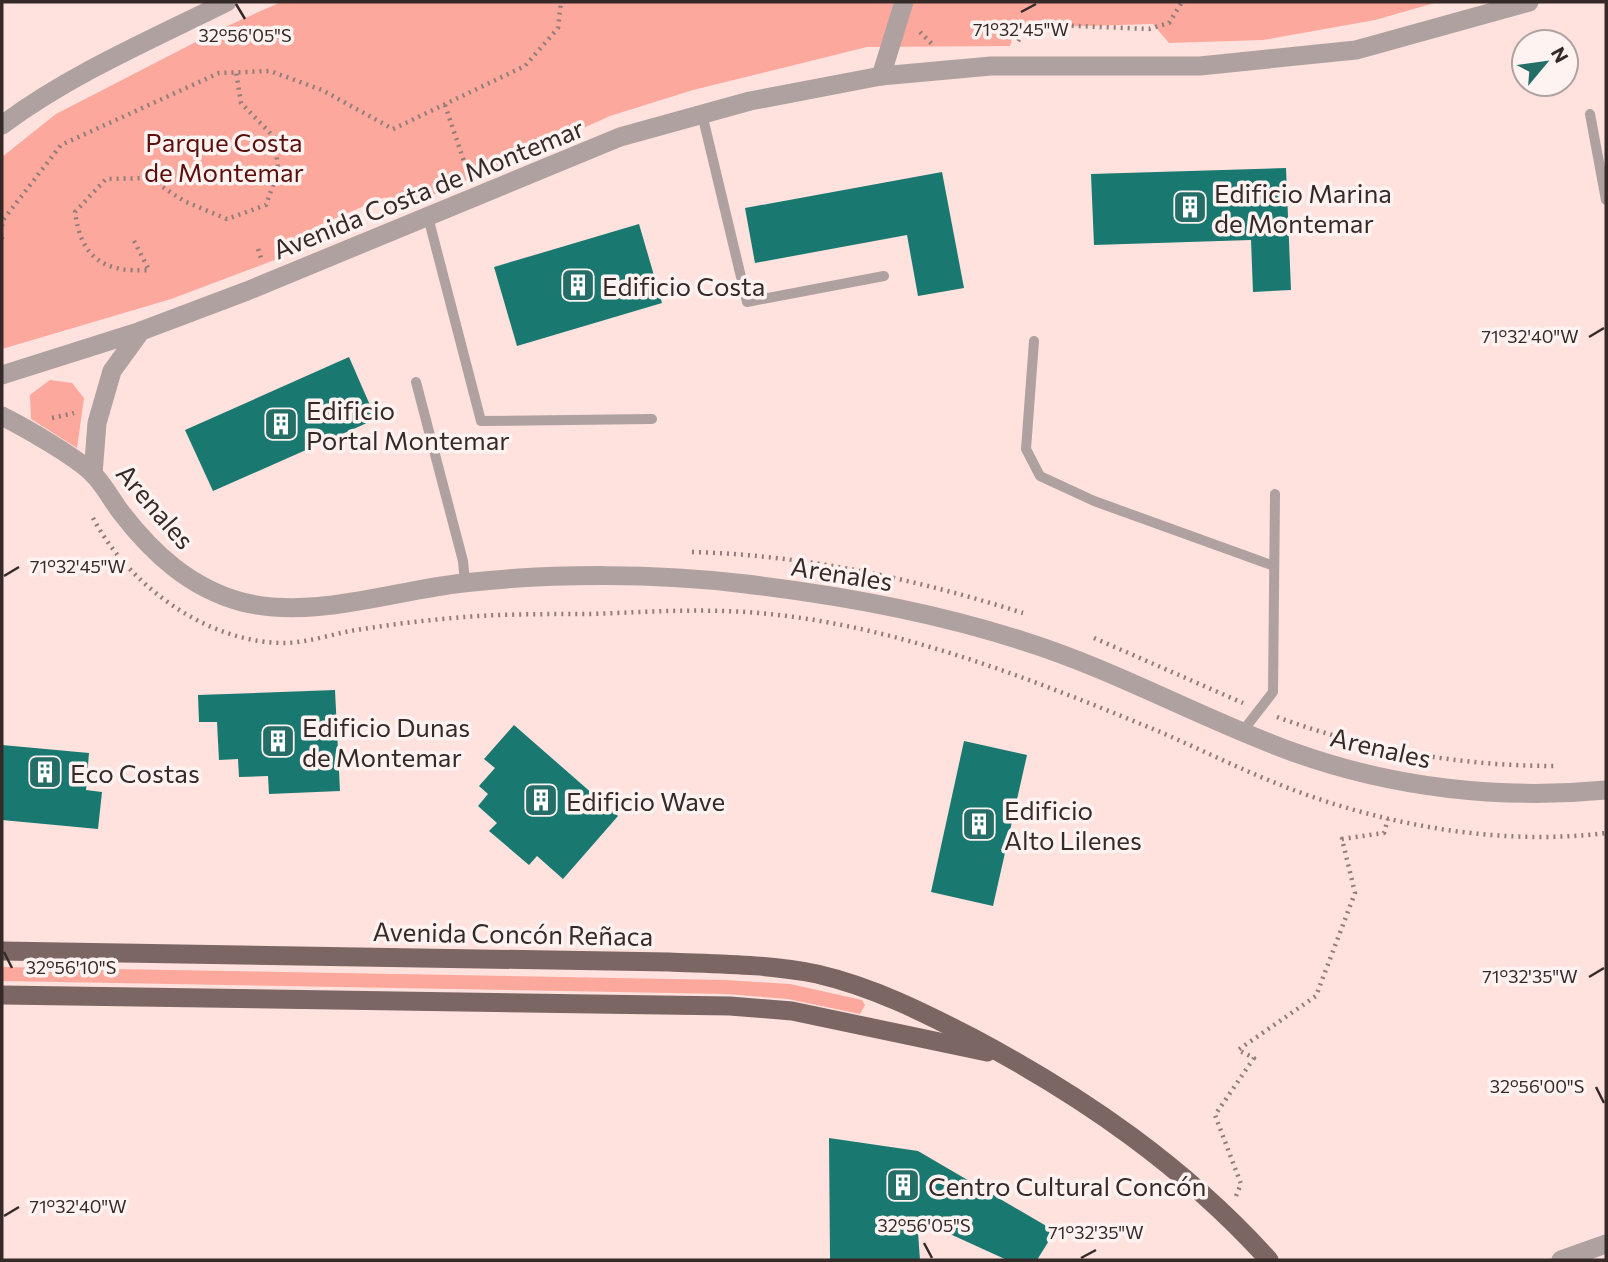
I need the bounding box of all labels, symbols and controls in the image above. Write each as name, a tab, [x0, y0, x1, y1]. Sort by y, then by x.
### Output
text: 71°32'45"W	[973, 18, 1069, 40]
text: 32°56'05"S	[198, 24, 292, 46]
north arrow	[1510, 28, 1580, 98]
text: N	[1547, 43, 1574, 66]
street label: Avenida Costa de Montemar	[268, 111, 588, 265]
park label: Parque Costa de Montemar	[144, 126, 304, 187]
place label: Edificio Marina de Montemar	[1214, 177, 1392, 238]
building icon: Edificio Marina de Montemar	[1171, 188, 1209, 226]
building icon: Edificio Costa	[559, 266, 597, 304]
place label: Edificio Costa	[602, 270, 765, 301]
text: 71°32'40"W	[1481, 325, 1579, 347]
place label: Edificio Portal Montemar	[306, 394, 510, 455]
building icon: Edificio Portal Montemar	[262, 405, 300, 443]
street label: Arenales	[111, 457, 201, 555]
street label: Arenales	[789, 550, 895, 596]
text: 71°32'45"W	[30, 555, 126, 577]
place label: Edificio Dunas de Montemar	[302, 711, 470, 772]
street label: Arenales	[1328, 720, 1434, 774]
building icon: Edificio Dunas de Montemar	[259, 722, 297, 760]
building icon: Eco Costas	[26, 753, 64, 791]
place label: Eco Costas	[70, 757, 200, 788]
building icon: Edificio Wave	[522, 781, 560, 819]
place label: Edificio Wave	[566, 785, 725, 816]
place label: Edificio Alto Lilenes	[1004, 794, 1142, 855]
building icon: Edificio Alto Lilenes	[960, 805, 998, 843]
street label: Avenida Concón Reñaca	[373, 915, 653, 951]
text: 32°56'10"S	[26, 956, 116, 978]
text: 71°32'35"W	[1482, 965, 1578, 987]
text: 32°56'00"S	[1490, 1075, 1584, 1097]
building icon: Centro Cultural Concón	[884, 1166, 922, 1204]
place label: Centro Cultural Concón	[928, 1170, 1207, 1201]
text: 71°32'40"W	[29, 1195, 127, 1217]
text: 32°56'05"S	[877, 1214, 971, 1236]
text: 71°32'35"W	[1048, 1221, 1144, 1243]

